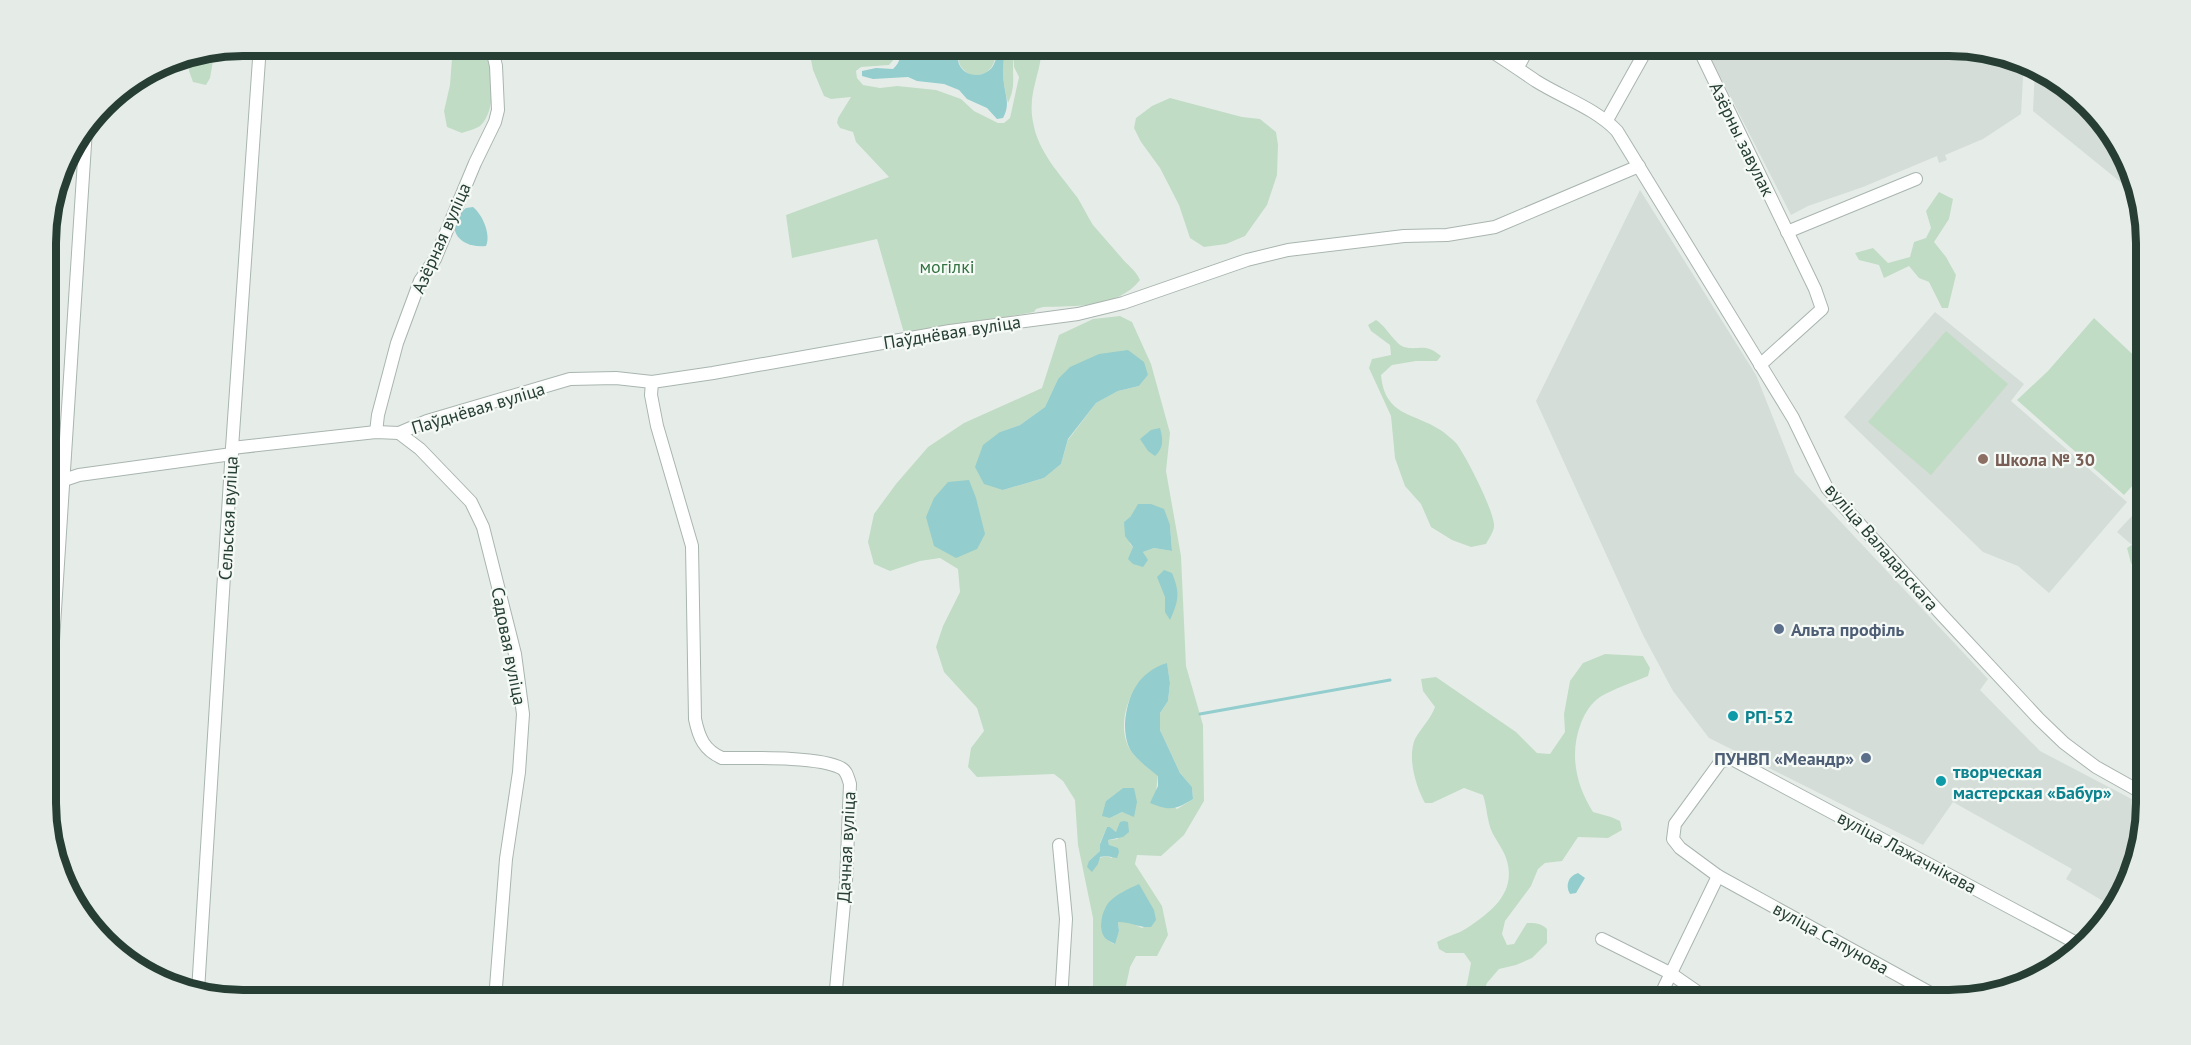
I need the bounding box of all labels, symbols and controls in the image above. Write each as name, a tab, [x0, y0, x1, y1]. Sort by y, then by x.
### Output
street label: Азёрны завулак	[1704, 78, 1780, 200]
street label: Азёрная вуліца	[406, 179, 476, 297]
park label: могілкі	[919, 255, 975, 278]
street label: Паўднёвая вуліца	[882, 310, 1022, 354]
street label: Паўднёвая вуліца	[408, 377, 548, 439]
place label: Школа № 30	[1995, 448, 2095, 471]
marker: Школа № 30	[1976, 452, 1990, 466]
street label: Сельская вуліца	[213, 455, 243, 581]
street label: вуліца Валадарскага	[1820, 478, 1944, 616]
street label: Садовая вуліца	[486, 585, 532, 707]
place label: Альта профіль	[1791, 618, 1904, 641]
marker: Альта профіль	[1772, 622, 1786, 636]
place label: РП-52	[1745, 705, 1794, 728]
marker: РП-52	[1726, 709, 1740, 723]
place label: ПУНВП «Меандр»	[1714, 747, 1854, 770]
marker: ПУНВП «Меандр»	[1859, 751, 1873, 765]
place label: творческая мастерская «Бабур»	[1953, 760, 2112, 804]
marker: творческая мастерская «Бабур»	[1934, 774, 1948, 788]
street label: Дачная вуліца	[832, 791, 860, 903]
street label: вуліца Лажачнікава	[1834, 806, 1980, 898]
street label: вуліца Сапунова	[1769, 897, 1893, 979]

